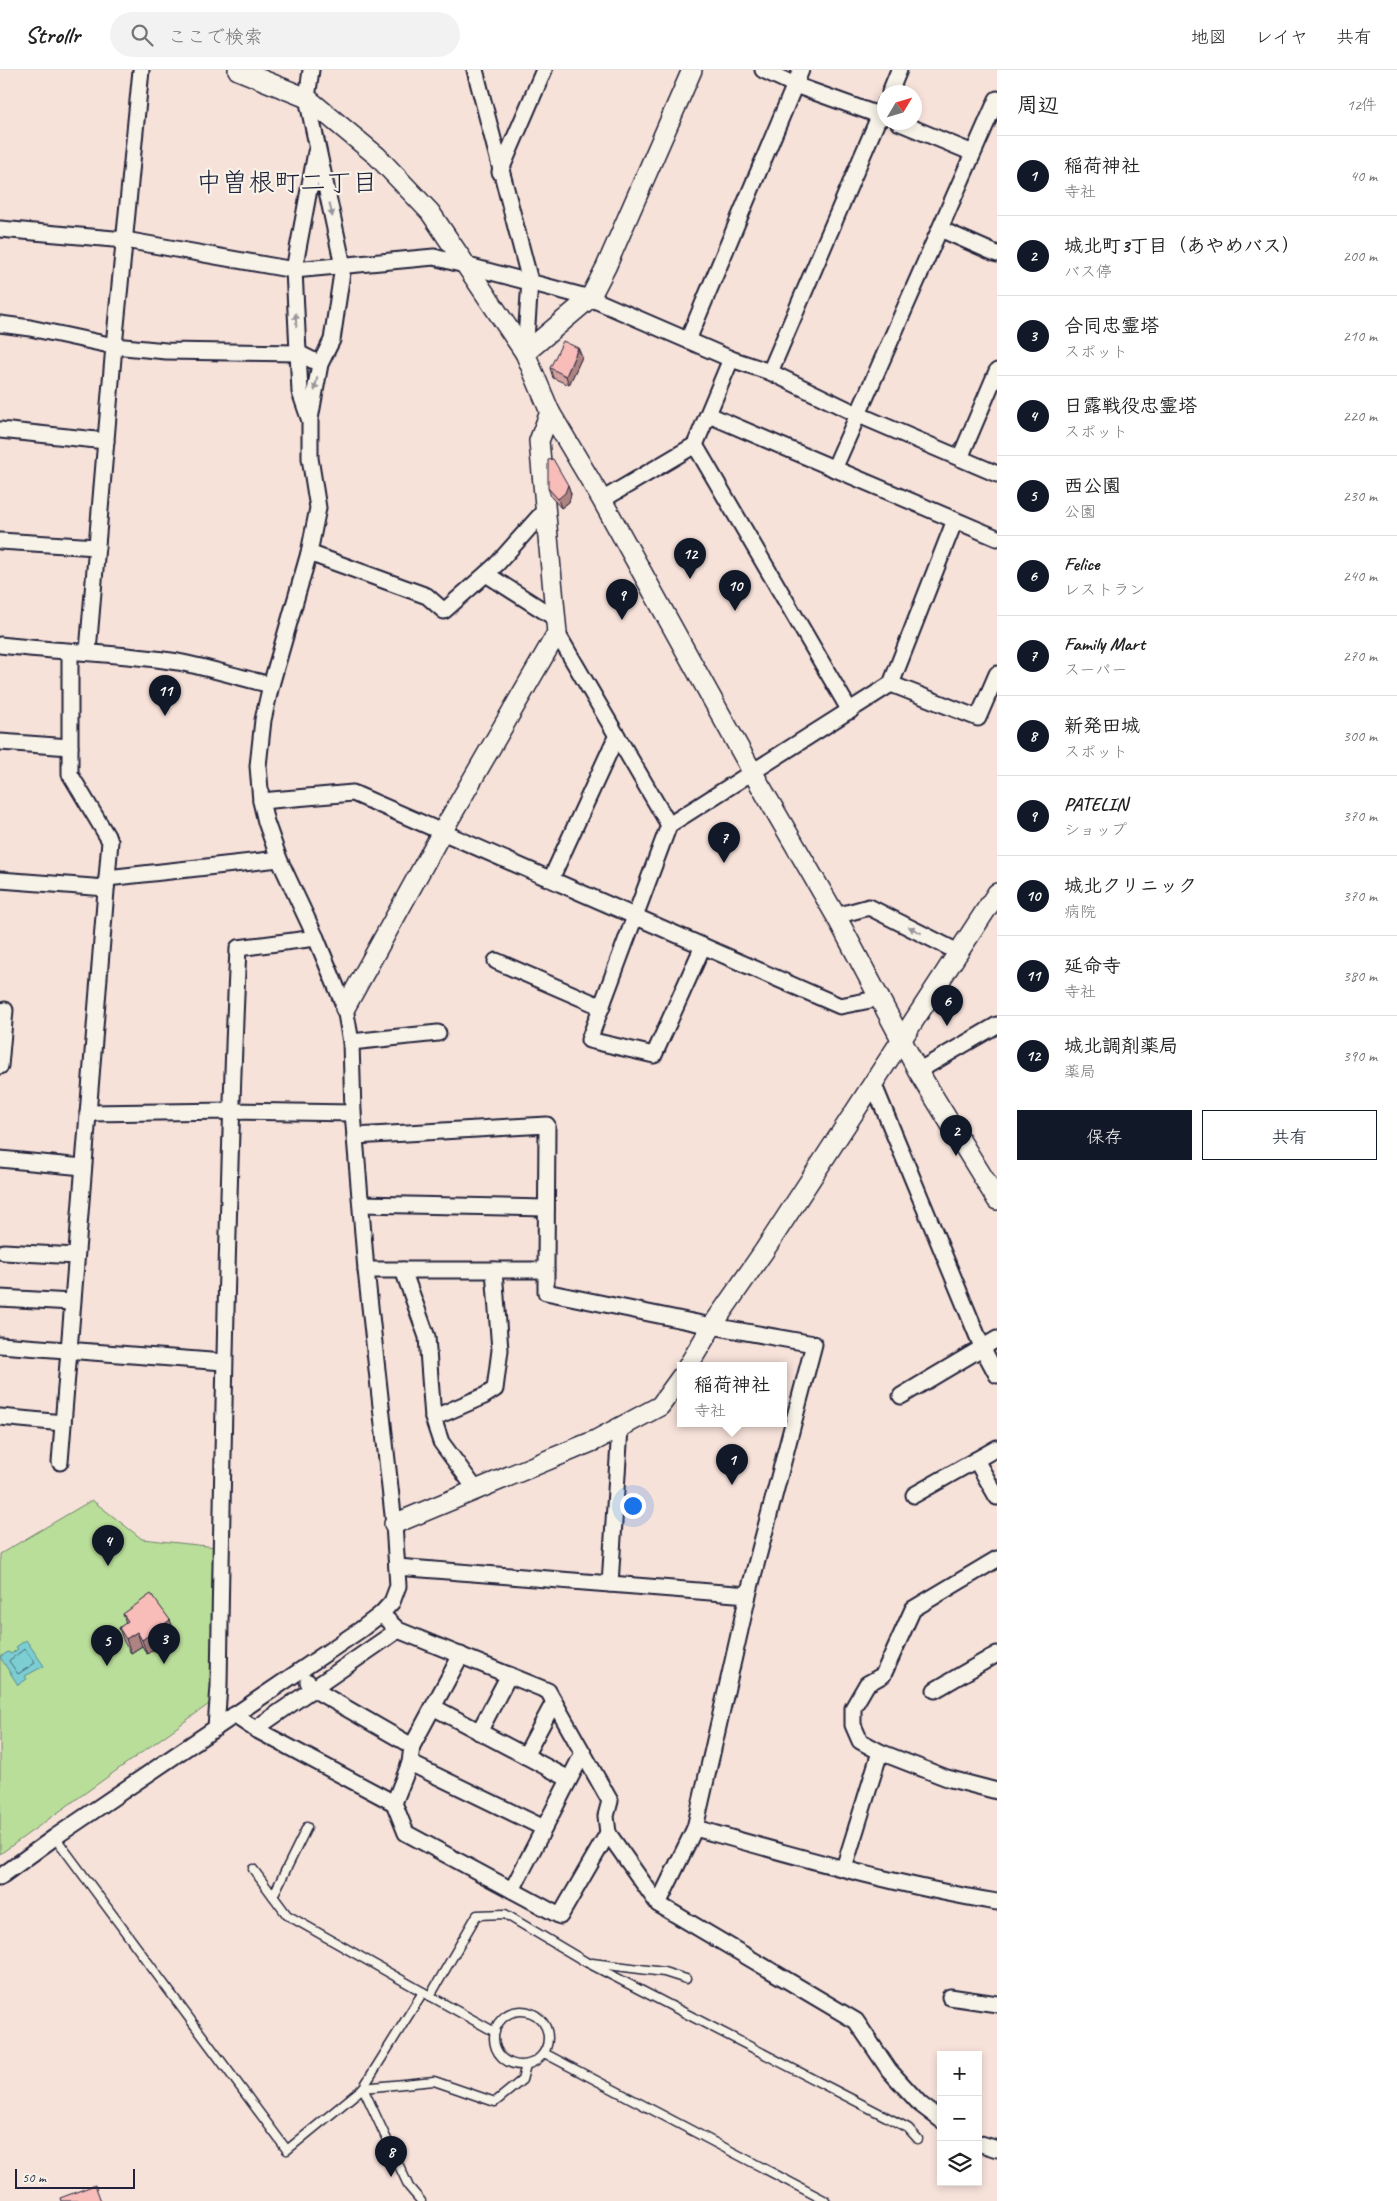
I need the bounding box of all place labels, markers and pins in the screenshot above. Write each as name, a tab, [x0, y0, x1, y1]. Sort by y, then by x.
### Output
pin: 12	[674, 538, 706, 579]
pin: 10	[719, 570, 751, 611]
pin: 9	[606, 579, 638, 620]
pin: 11	[149, 675, 181, 716]
pin: 7	[708, 822, 740, 863]
pin: 6	[931, 985, 963, 1026]
pin: 2	[940, 1115, 972, 1156]
pin: 1	[716, 1444, 748, 1485]
pin: 4	[92, 1525, 124, 1566]
pin: 3	[148, 1623, 180, 1664]
pin: 5	[91, 1625, 123, 1666]
pin: 8	[375, 2136, 407, 2177]

